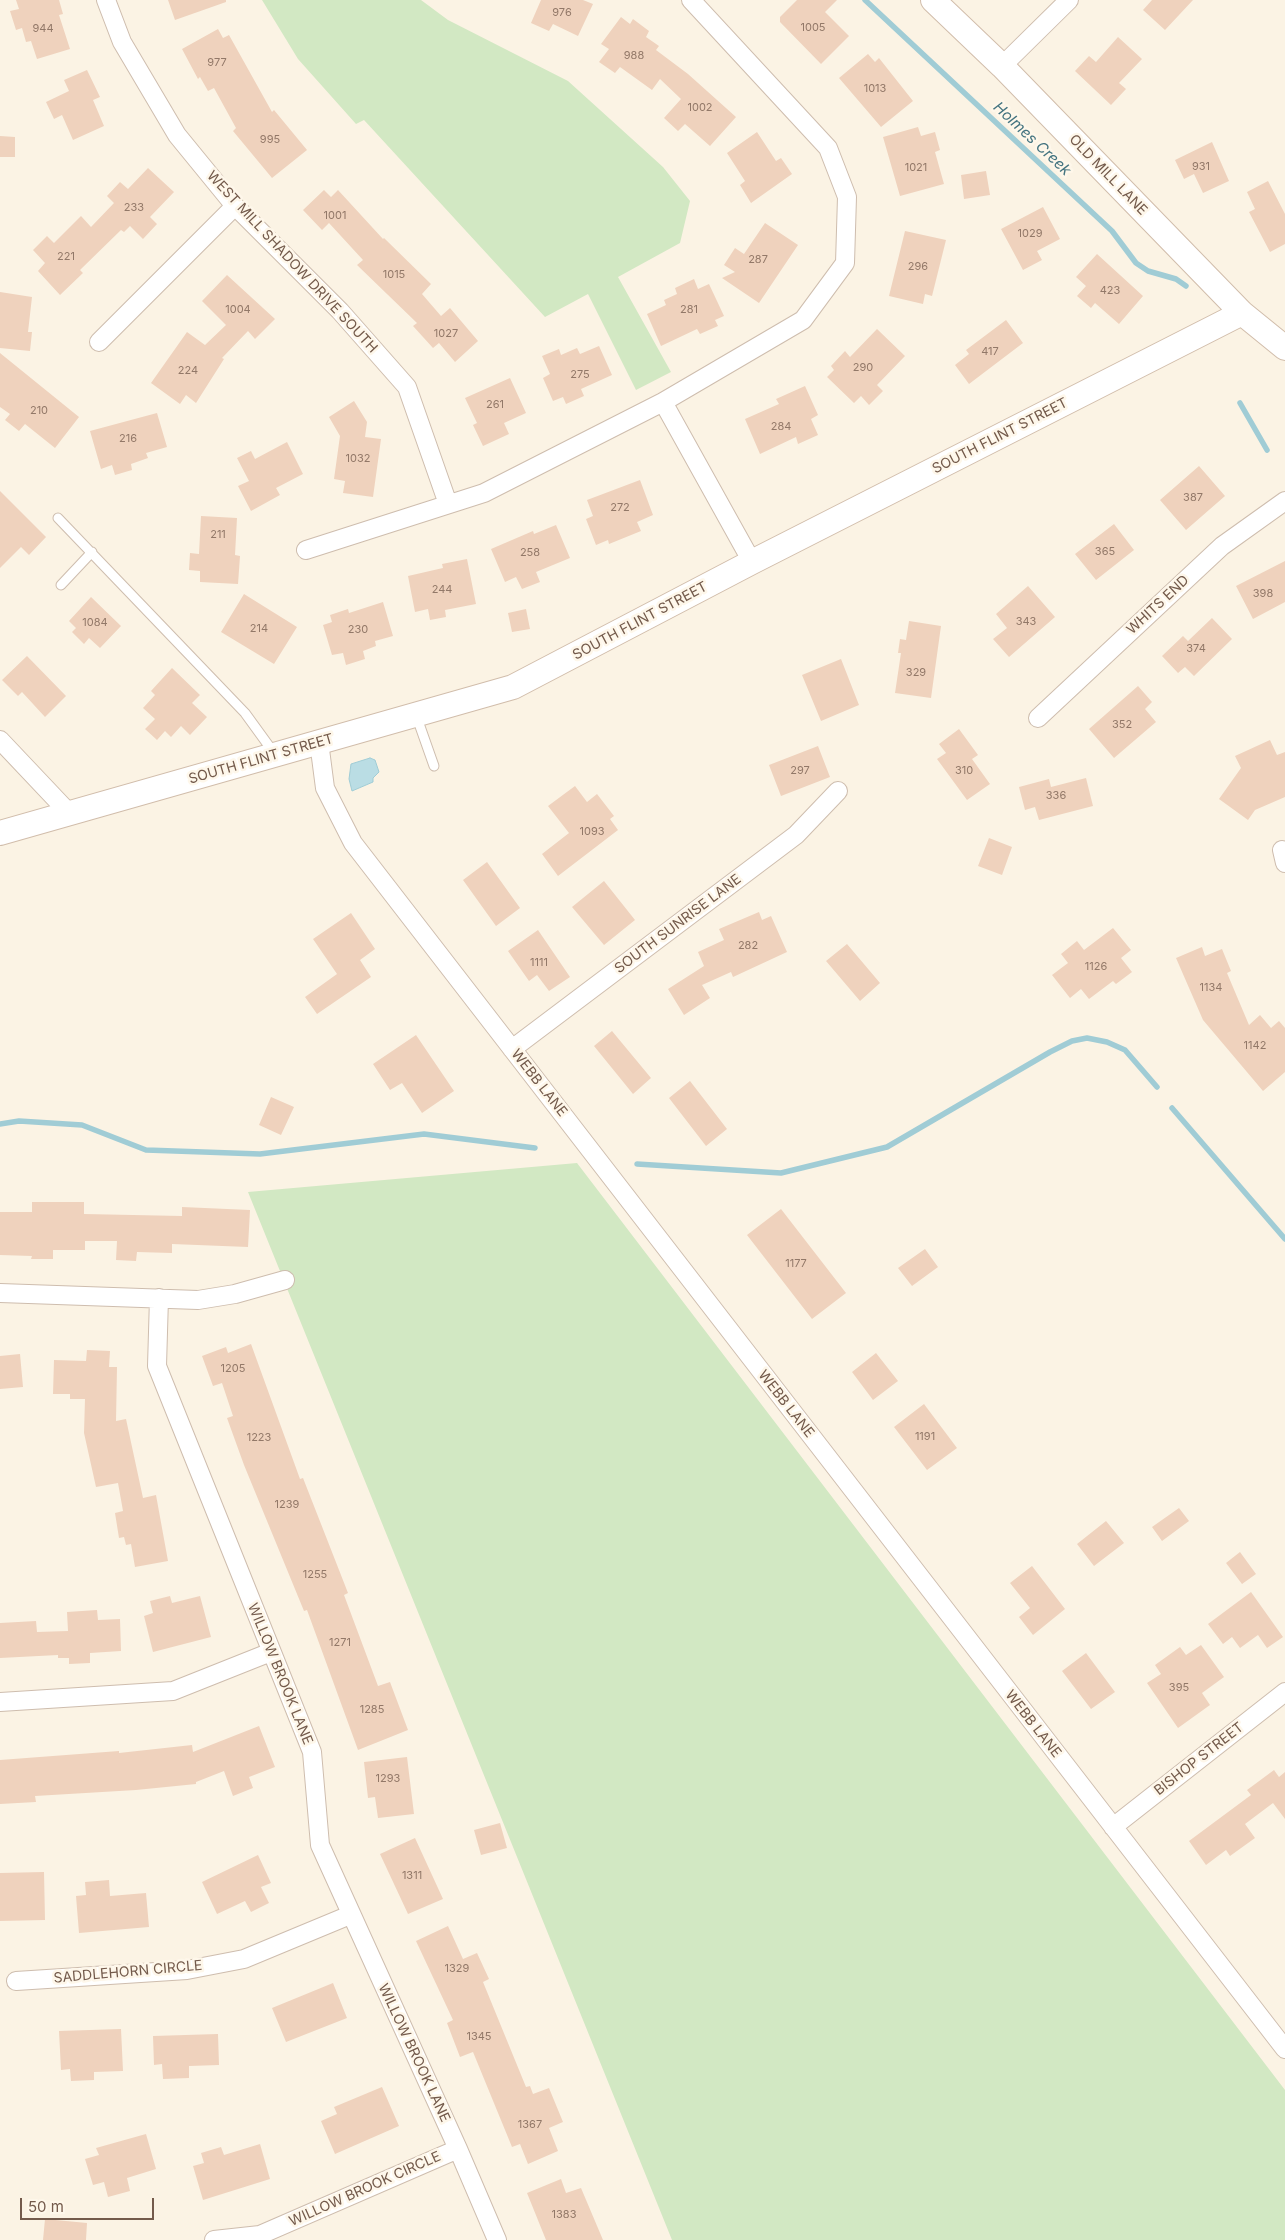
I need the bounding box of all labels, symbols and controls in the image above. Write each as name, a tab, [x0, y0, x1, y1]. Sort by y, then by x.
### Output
house number: 976	[552, 6, 572, 20]
house number: 1005	[800, 21, 826, 35]
house number: 944	[32, 22, 54, 36]
house number: 988	[624, 49, 644, 63]
house number: 977	[207, 56, 227, 70]
house number: 1013	[864, 82, 886, 96]
water label: Holmes Creek	[989, 98, 1075, 180]
house number: 1002	[687, 101, 713, 115]
street label: OLD MILL LANE	[1065, 131, 1151, 219]
house number: 995	[260, 133, 280, 147]
house number: 931	[1192, 160, 1210, 174]
house number: 1021	[905, 161, 927, 175]
street label: WEST MILL SHADOW DRIVE SOUTH	[203, 168, 381, 356]
house number: 233	[124, 201, 144, 215]
house number: 1001	[324, 209, 346, 223]
house number: 1029	[1018, 227, 1042, 241]
house number: 221	[57, 250, 75, 264]
house number: 287	[748, 253, 768, 267]
house number: 296	[908, 260, 928, 274]
house number: 1015	[383, 268, 405, 282]
house number: 423	[1100, 284, 1120, 298]
house number: 1004	[225, 303, 251, 317]
house number: 281	[680, 303, 698, 317]
house number: 1027	[434, 327, 458, 341]
house number: 417	[981, 345, 999, 359]
house number: 290	[853, 361, 873, 375]
house number: 224	[178, 364, 198, 378]
house number: 275	[570, 368, 590, 382]
street label: SOUTH FLINT STREET	[929, 395, 1071, 477]
house number: 261	[486, 398, 504, 412]
house number: 210	[30, 404, 48, 418]
house number: 284	[771, 420, 791, 434]
house number: 216	[119, 432, 137, 446]
house number: 1032	[346, 452, 370, 466]
house number: 387	[1183, 491, 1203, 505]
house number: 272	[610, 501, 630, 515]
house number: 211	[210, 528, 226, 542]
house number: 365	[1095, 545, 1115, 559]
house number: 258	[520, 546, 540, 560]
street label: WHITS END	[1123, 572, 1193, 638]
street label: SOUTH FLINT STREET	[570, 578, 710, 664]
house number: 244	[432, 583, 452, 597]
house number: 398	[1253, 587, 1273, 601]
house number: 343	[1016, 615, 1036, 629]
house number: 1084	[82, 616, 108, 630]
house number: 214	[250, 622, 268, 636]
house number: 230	[348, 623, 368, 637]
house number: 374	[1186, 642, 1206, 656]
house number: 329	[906, 666, 926, 680]
house number: 352	[1112, 718, 1132, 732]
street label: SOUTH FLINT STREET	[187, 730, 335, 788]
house number: 297	[790, 764, 810, 778]
house number: 310	[955, 764, 973, 778]
house number: 336	[1046, 789, 1066, 803]
house number: 1093	[579, 825, 605, 839]
street label: SOUTH SUNRISE LANE	[611, 871, 745, 977]
house number: 282	[738, 939, 758, 953]
house number: 1111	[530, 956, 548, 970]
house number: 1126	[1085, 960, 1107, 974]
house number: 1134	[1200, 981, 1222, 995]
house number: 1142	[1244, 1039, 1266, 1053]
street label: WEBB LANE	[507, 1046, 571, 1120]
house number: 1177	[785, 1257, 807, 1271]
house number: 1205	[221, 1362, 245, 1376]
street label: WEBB LANE	[754, 1367, 818, 1441]
house number: 1191	[915, 1430, 935, 1444]
house number: 1223	[247, 1431, 271, 1445]
house number: 1239	[275, 1498, 299, 1512]
house number: 1255	[303, 1568, 327, 1582]
street label: WILLOW BROOK LANE	[244, 1601, 316, 1747]
house number: 1271	[329, 1636, 351, 1650]
house number: 395	[1169, 1681, 1189, 1695]
street label: WEBB LANE	[1001, 1687, 1065, 1761]
house number: 1285	[360, 1703, 384, 1717]
street label: BISHOP STREET	[1151, 1719, 1247, 1799]
house number: 1293	[376, 1772, 400, 1786]
house number: 1311	[402, 1869, 422, 1883]
street label: SADDLEHORN CIRCLE	[53, 1957, 203, 1987]
house number: 1329	[445, 1962, 469, 1976]
street label: WILLOW BROOK LANE	[375, 1981, 453, 2125]
house number: 1345	[466, 2030, 492, 2044]
house number: 1367	[518, 2118, 542, 2132]
street label: WILLOW BROOK CIRCLE	[287, 2148, 443, 2230]
scale bar	[22, 2188, 156, 2220]
text: 50 m	[28, 2197, 64, 2216]
house number: 1383	[552, 2208, 576, 2222]

